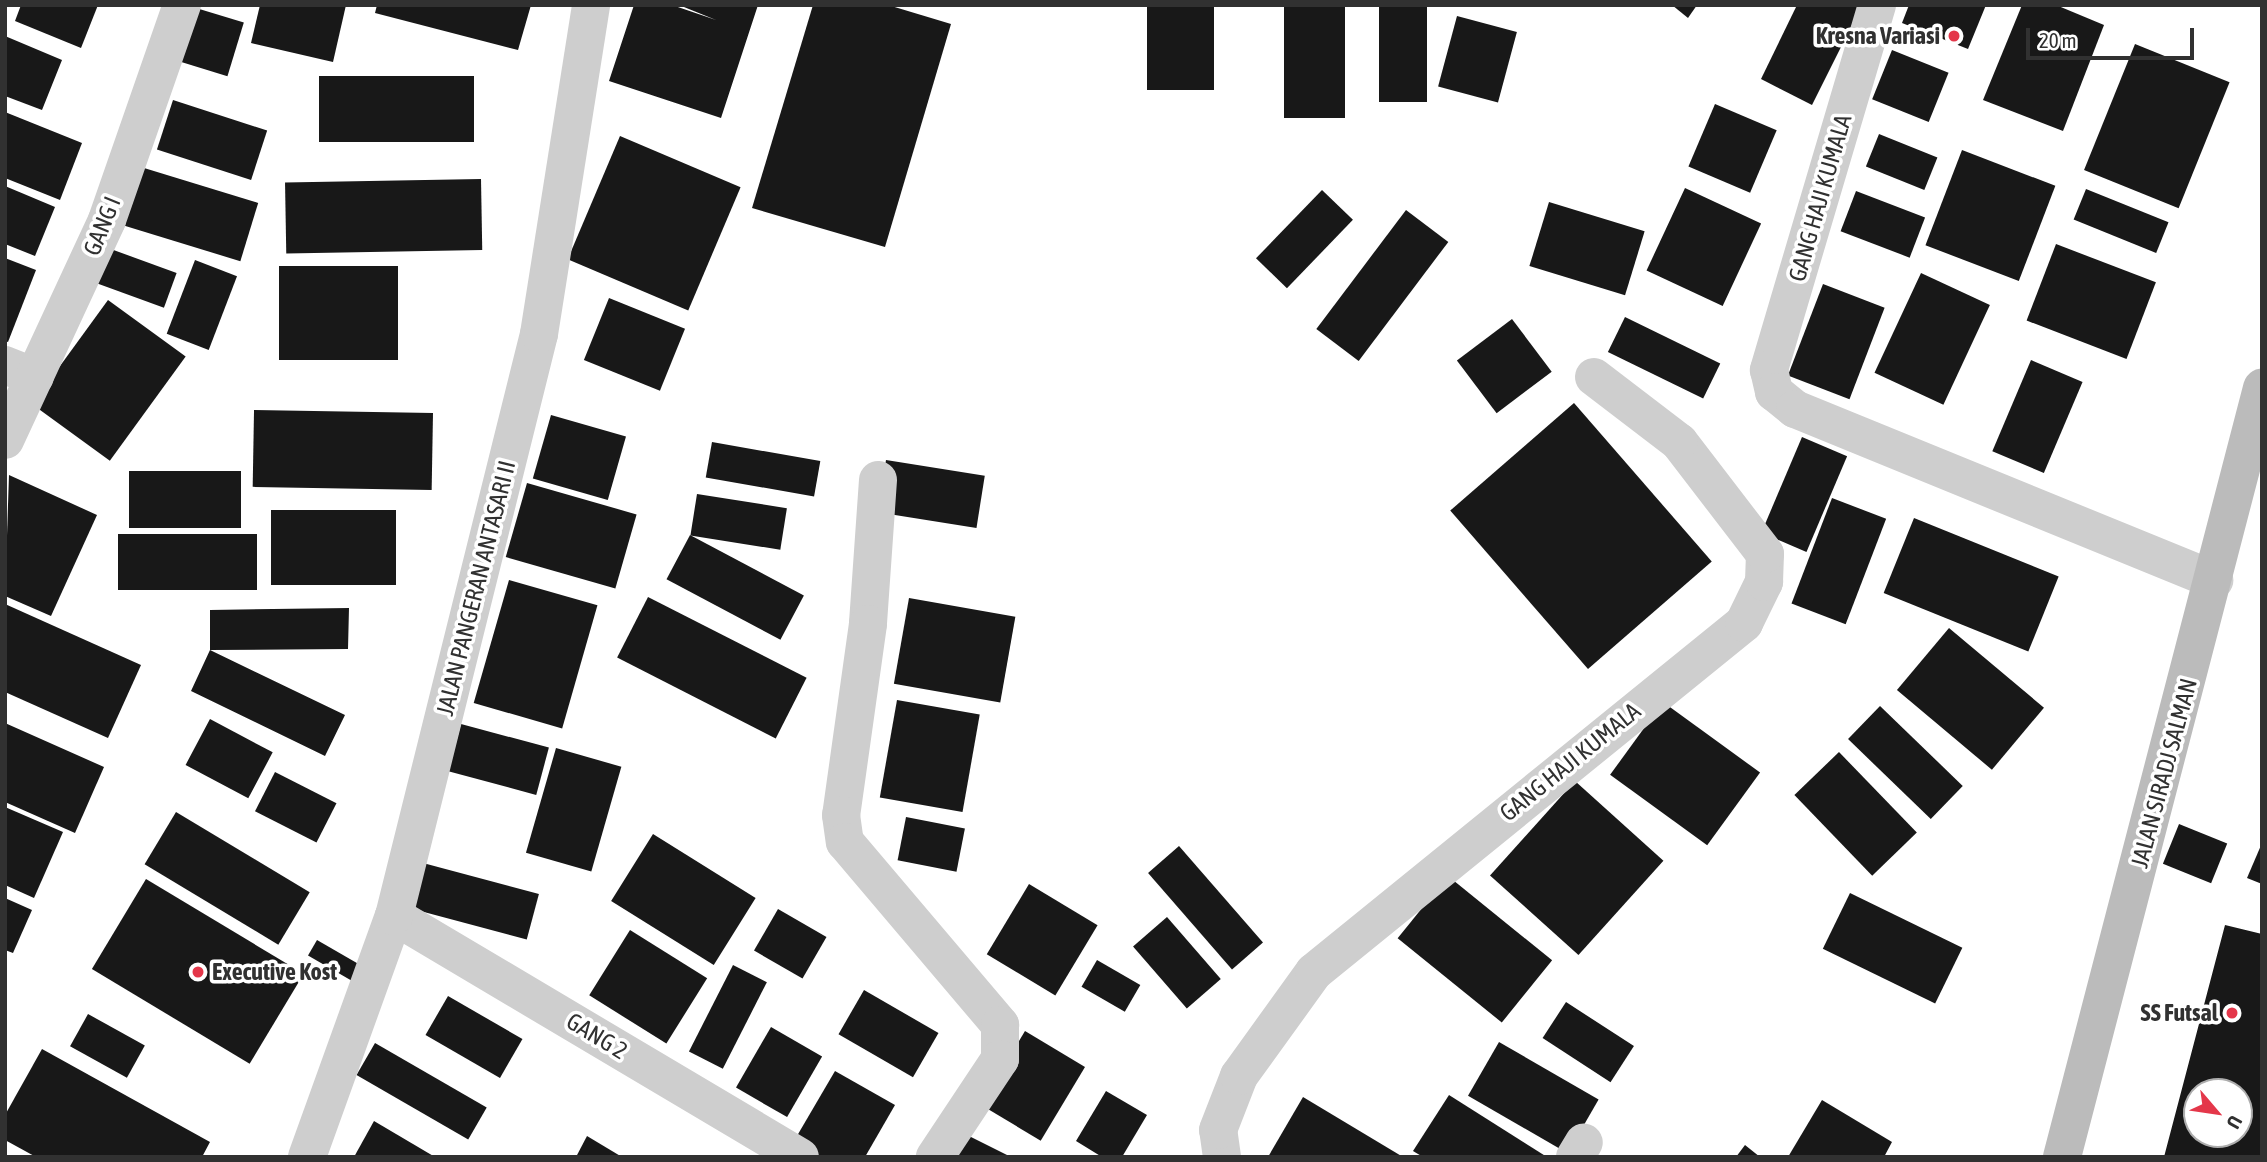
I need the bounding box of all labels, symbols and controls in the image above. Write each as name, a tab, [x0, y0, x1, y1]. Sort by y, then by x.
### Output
scale bar	[2029, 14, 2197, 58]
place label: Kresna Variasi	[1816, 22, 1940, 50]
marker: Kresna Variasi	[1946, 28, 1962, 44]
text: 20 m	[2039, 28, 2077, 52]
street label: GANG HAJI KUMALA	[1782, 111, 1858, 285]
street label: GANG I	[77, 192, 127, 260]
street label: JALAN PANGERAN ANTASARI II	[430, 458, 522, 718]
street label: JALAN SIRADJ SALMAN	[2125, 675, 2203, 871]
street label: GANG HAJI KUMALA	[1494, 697, 1646, 827]
place label: Executive Kost	[212, 958, 337, 986]
marker: Executive Kost	[190, 964, 206, 980]
place label: SS Futsal	[2141, 999, 2218, 1027]
marker: SS Futsal	[2224, 1005, 2240, 1021]
street label: GANG 2	[561, 1007, 633, 1065]
north arrow	[2183, 1078, 2253, 1148]
text: U	[2222, 1112, 2247, 1132]

